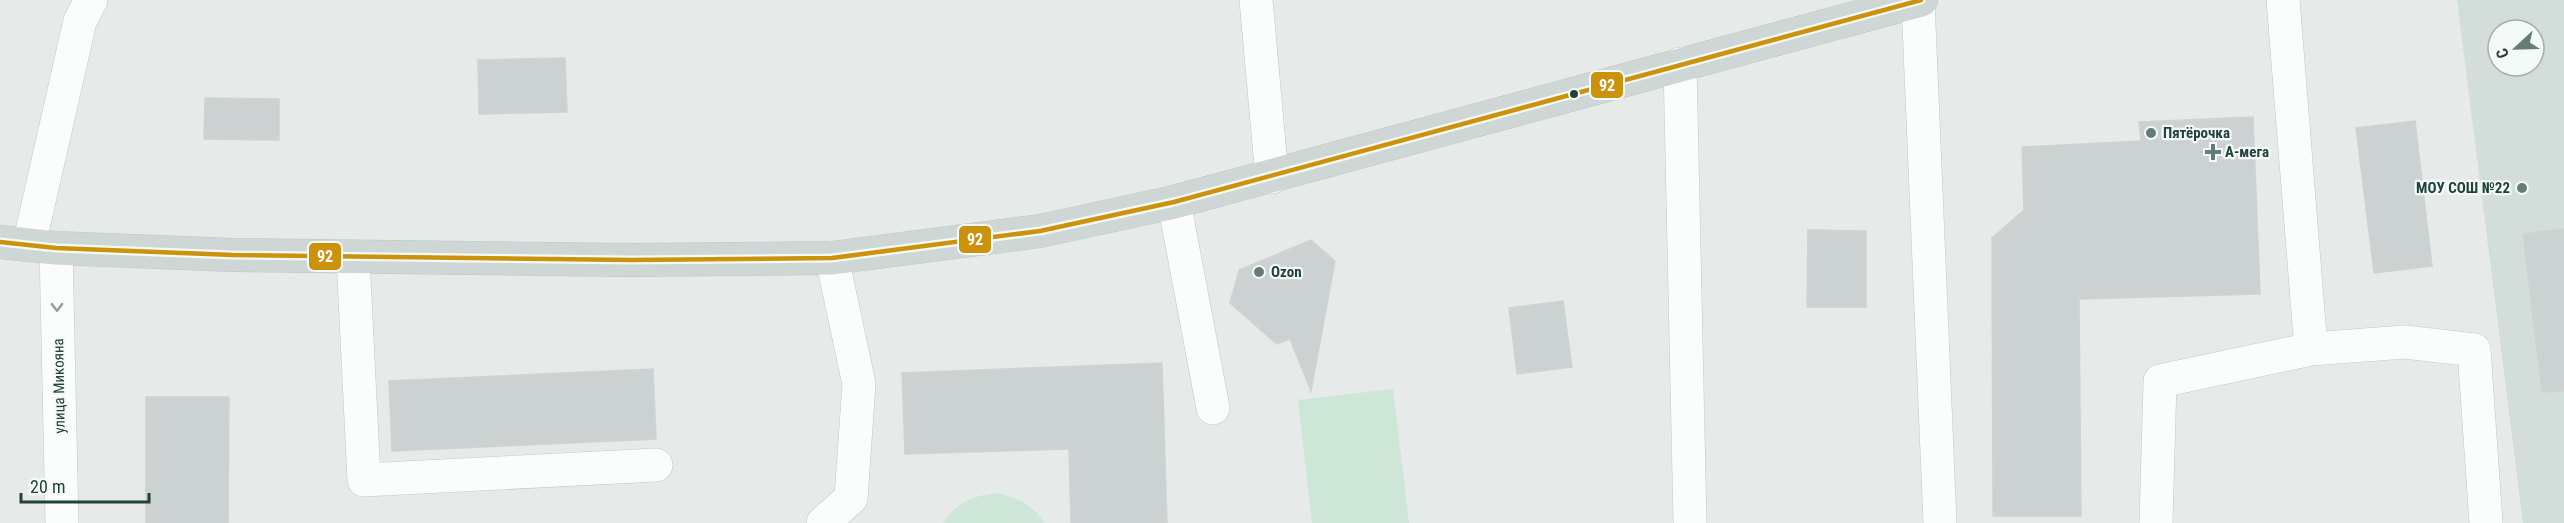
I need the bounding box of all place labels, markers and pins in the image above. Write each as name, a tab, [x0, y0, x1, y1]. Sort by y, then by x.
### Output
unlabelled marker	[1568, 88, 1580, 100]
place label: Пятёрочка	[2163, 124, 2230, 142]
marker: Пятёрочка	[2144, 126, 2158, 140]
place label: А-мега	[2225, 143, 2269, 161]
marker: А-мега	[2206, 145, 2220, 159]
place label: МОУ СОШ №22	[2416, 179, 2510, 197]
marker: МОУ СОШ №22	[2515, 181, 2529, 195]
place label: Ozon	[1271, 263, 1302, 281]
marker: Ozon	[1252, 265, 1266, 279]

